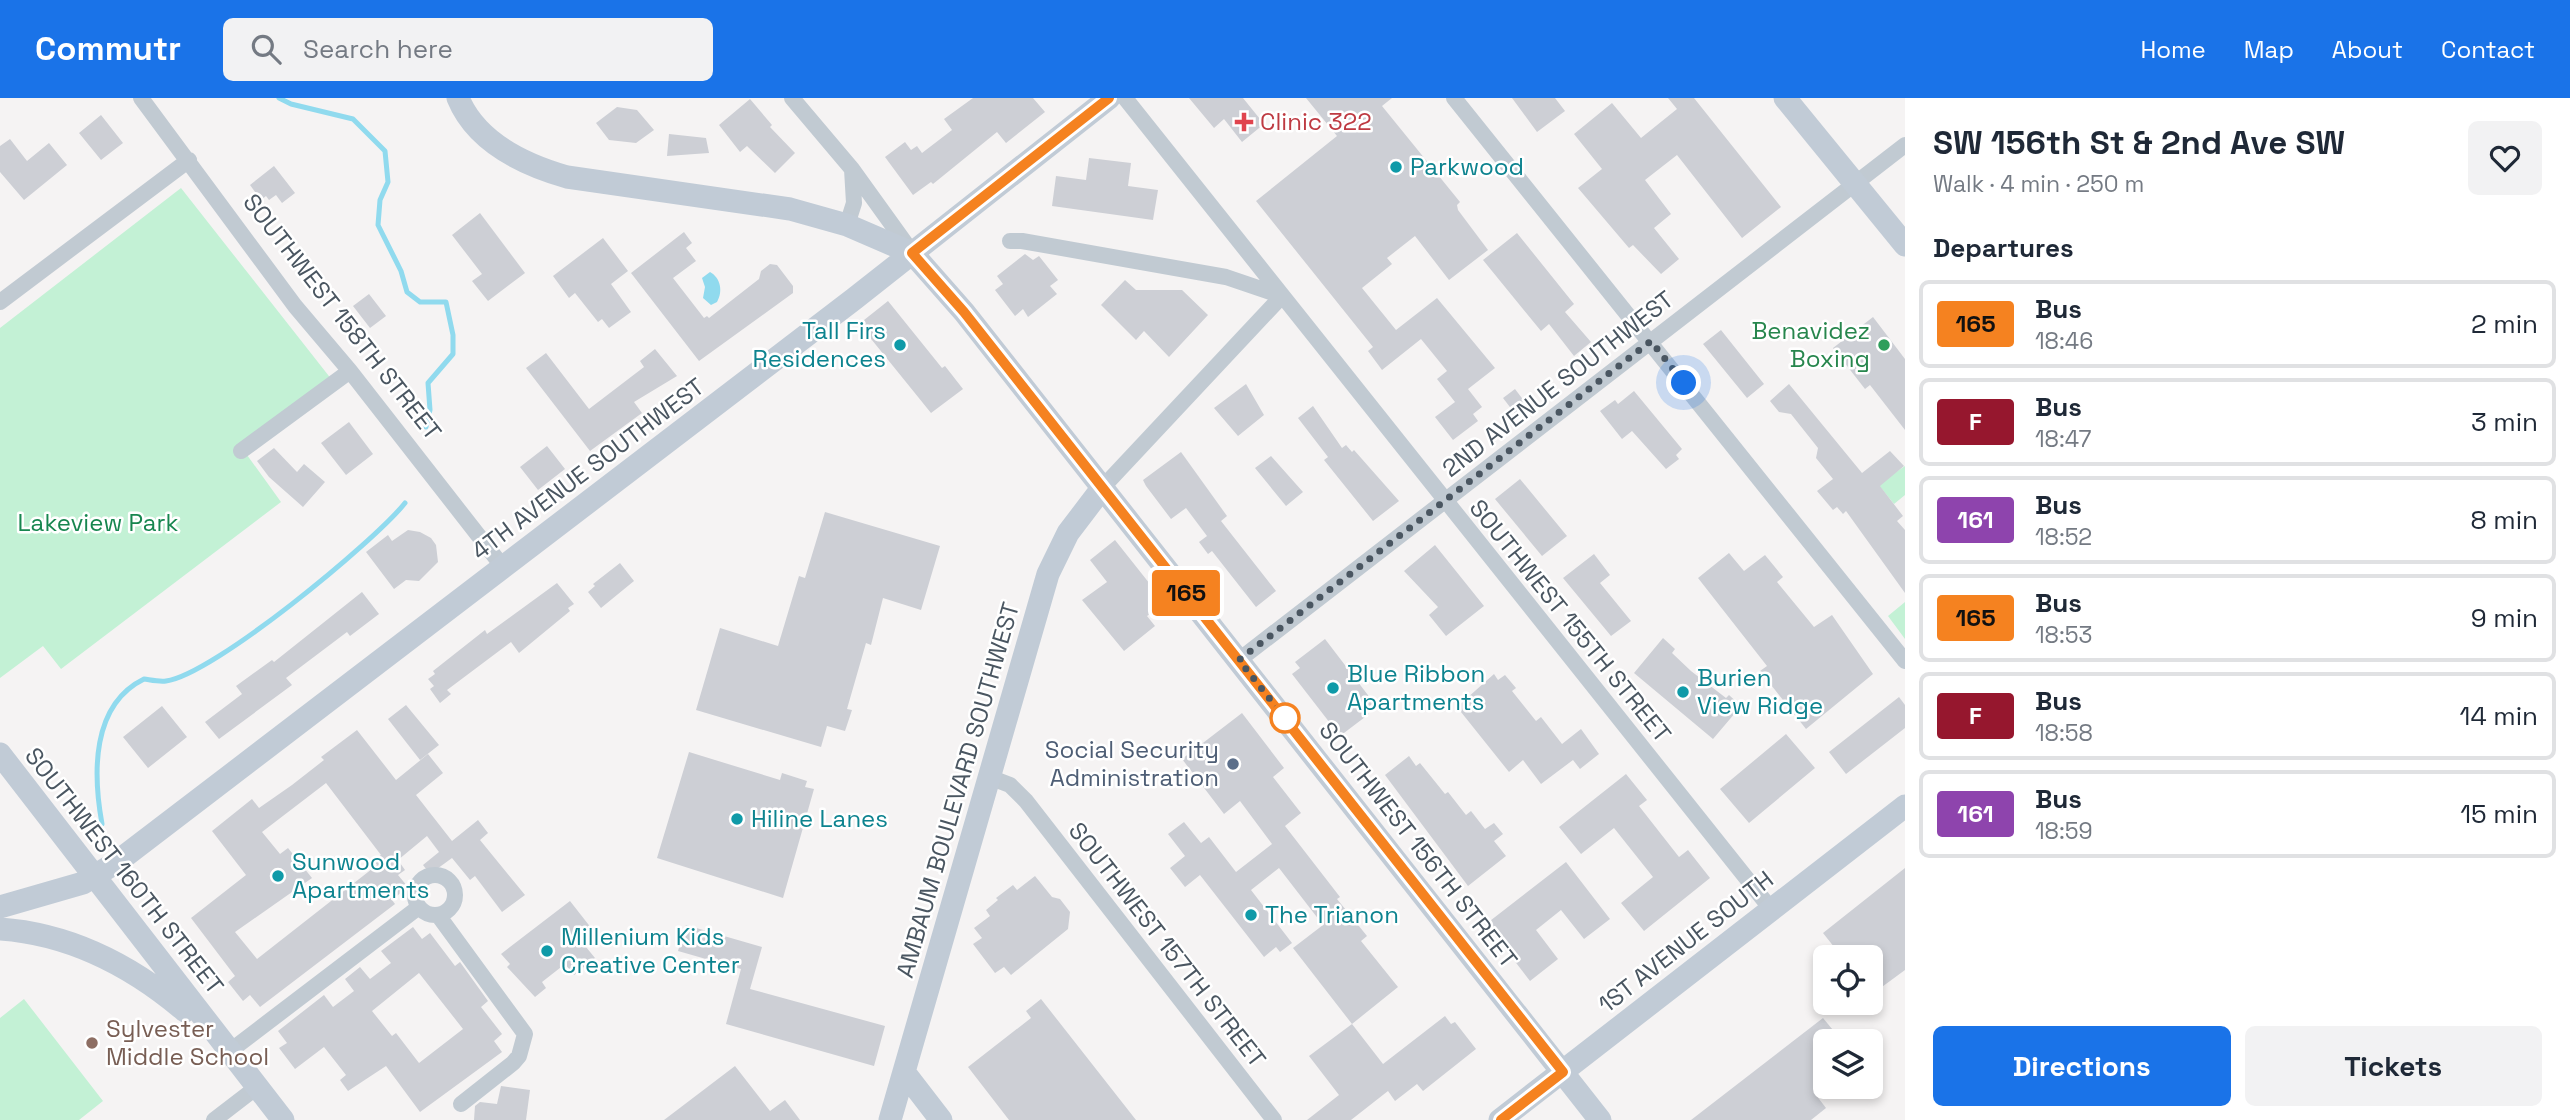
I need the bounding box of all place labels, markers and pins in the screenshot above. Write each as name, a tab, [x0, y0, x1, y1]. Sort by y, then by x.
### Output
place label: Clinic 322	[1260, 106, 1372, 137]
marker: Clinic 322	[1234, 112, 1254, 132]
place label: Parkwood	[1410, 151, 1524, 182]
marker: Parkwood	[1388, 159, 1404, 175]
place label: Tall Firs Residences	[753, 315, 886, 374]
place label: Benavidez Boxing	[1752, 315, 1870, 374]
marker: Tall Firs Residences	[892, 337, 908, 353]
marker: Benavidez Boxing	[1876, 337, 1892, 353]
place label: Blue Ribbon Apartments	[1347, 658, 1485, 717]
place label: Burien View Ridge	[1697, 662, 1823, 721]
marker: Blue Ribbon Apartments	[1325, 680, 1341, 696]
marker: Burien View Ridge	[1675, 684, 1691, 700]
unlabelled marker	[1270, 703, 1300, 733]
place label: Social Security Administration	[1045, 734, 1219, 793]
marker: Social Security Administration	[1225, 756, 1241, 772]
place label: Hiline Lanes	[751, 803, 888, 834]
marker: Hiline Lanes	[729, 811, 745, 827]
place label: Sunwood Apartments	[292, 846, 429, 905]
marker: Sunwood Apartments	[270, 868, 286, 884]
place label: The Trianon	[1265, 899, 1399, 930]
marker: The Trianon	[1243, 907, 1259, 923]
place label: Millenium Kids Creative Center	[561, 921, 740, 980]
marker: Millenium Kids Creative Center	[539, 943, 555, 959]
place label: Sylvester Middle School	[106, 1013, 269, 1072]
marker: Sylvester Middle School	[84, 1035, 100, 1051]

